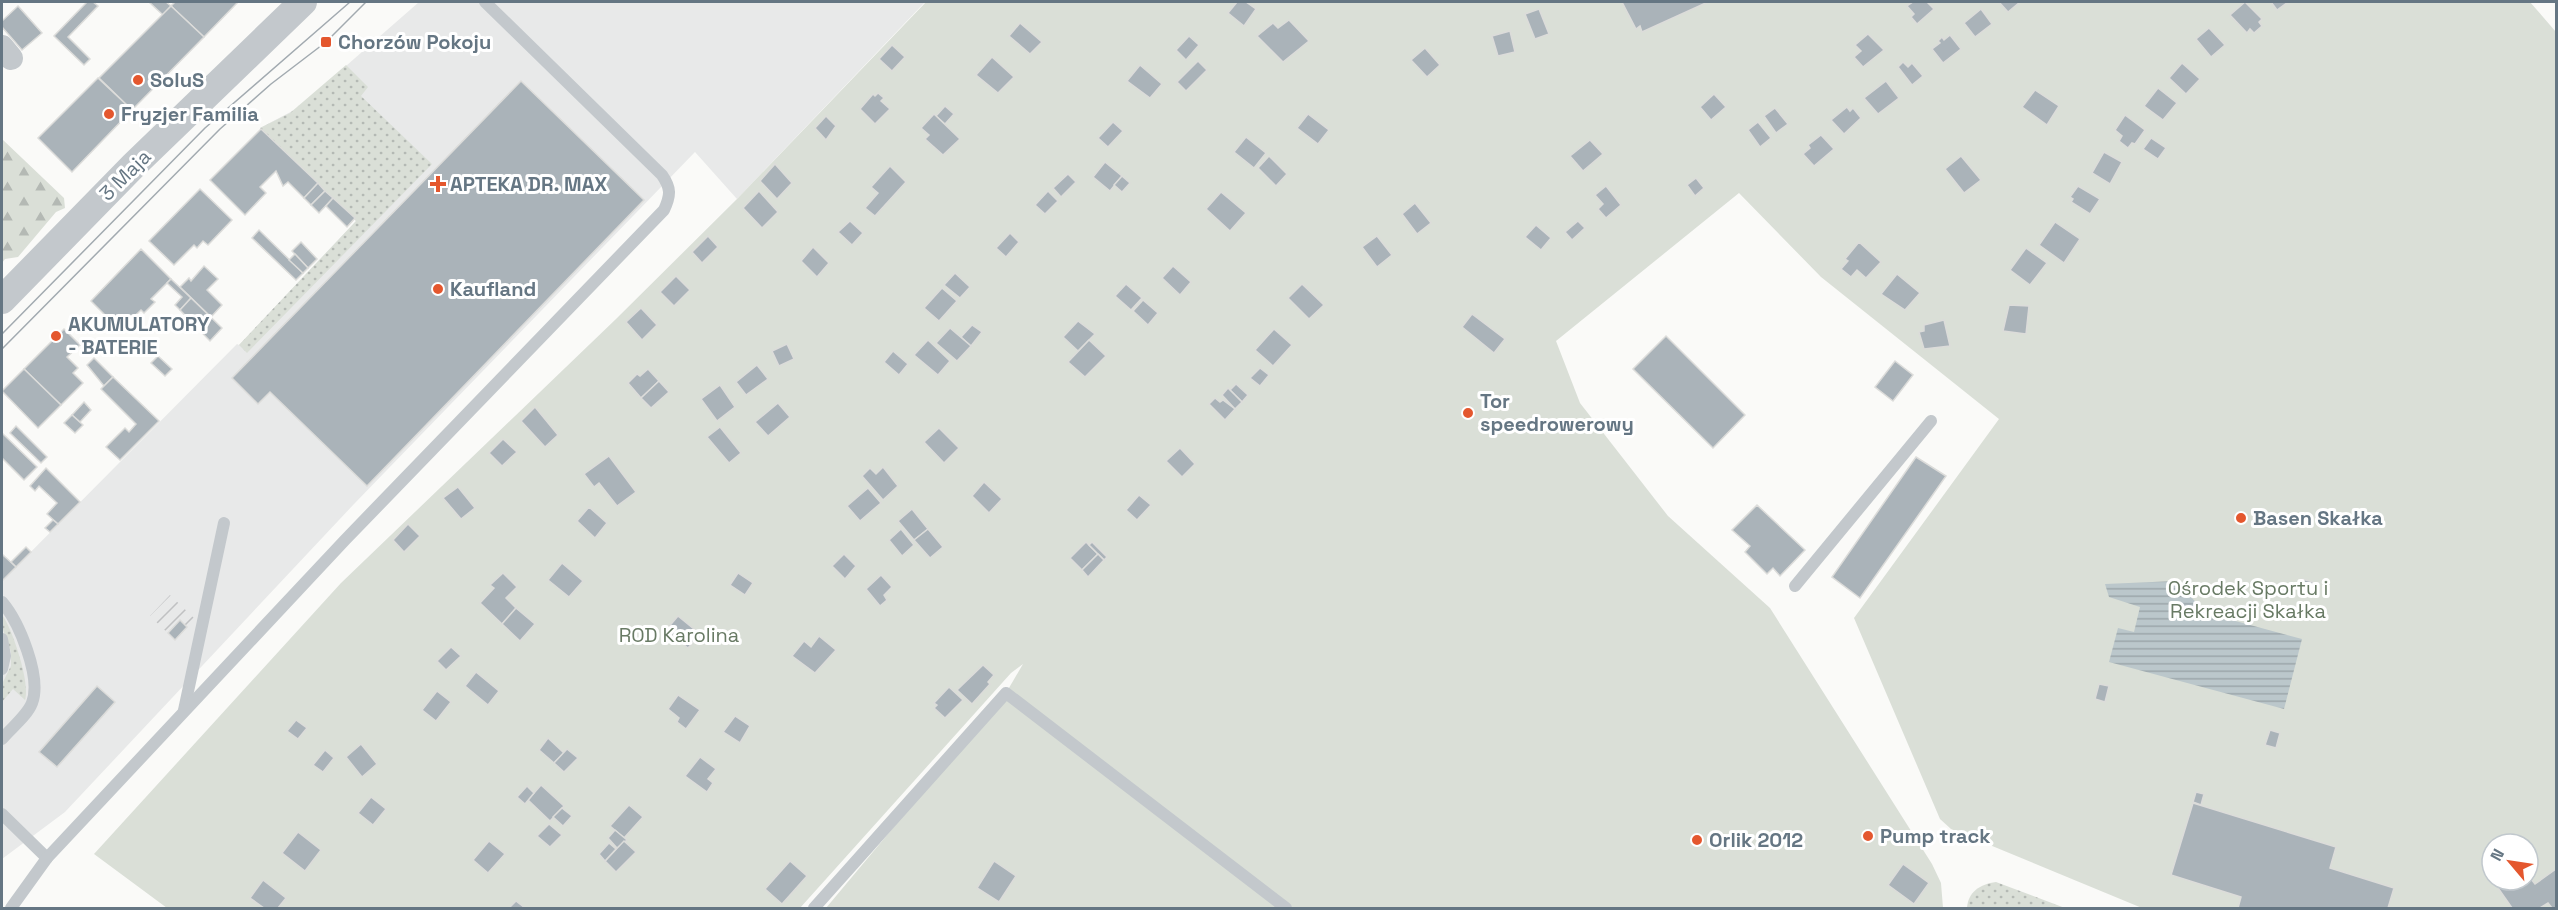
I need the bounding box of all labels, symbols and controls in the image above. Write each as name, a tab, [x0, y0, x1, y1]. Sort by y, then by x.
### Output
place label: Chorzów Pokoju	[338, 29, 491, 55]
marker: Chorzów Pokoju	[319, 35, 333, 49]
place label: SoluS	[150, 67, 204, 93]
marker: SoluS	[131, 73, 145, 87]
place label: Fryzjer Familia	[121, 101, 259, 127]
marker: Fryzjer Familia	[102, 107, 116, 121]
street label: 3 Maja	[94, 144, 156, 206]
place label: APTEKA DR. MAX	[450, 171, 607, 197]
marker: APTEKA DR. MAX	[431, 177, 445, 191]
place label: Kaufland	[450, 276, 536, 302]
marker: Kaufland	[431, 282, 445, 296]
place label: AKUMULATORY - BATERIE	[68, 311, 210, 360]
marker: AKUMULATORY - BATERIE	[49, 329, 63, 343]
place label: Tor speedrowerowy	[1480, 388, 1634, 437]
marker: Tor speedrowerowy	[1461, 406, 1475, 420]
place label: Basen Skałka	[2253, 505, 2383, 531]
marker: Basen Skałka	[2234, 511, 2248, 525]
park label: Ośrodek Sportu i Rekreacji Skałka	[2168, 575, 2328, 624]
park label: ROD Karolina	[619, 622, 739, 648]
place label: Pump track	[1880, 823, 1990, 849]
place label: Orlik 2012	[1709, 827, 1803, 853]
marker: Pump track	[1861, 829, 1875, 843]
north arrow	[2480, 832, 2540, 892]
marker: Orlik 2012	[1690, 833, 1704, 847]
text: N	[2486, 845, 2509, 865]

